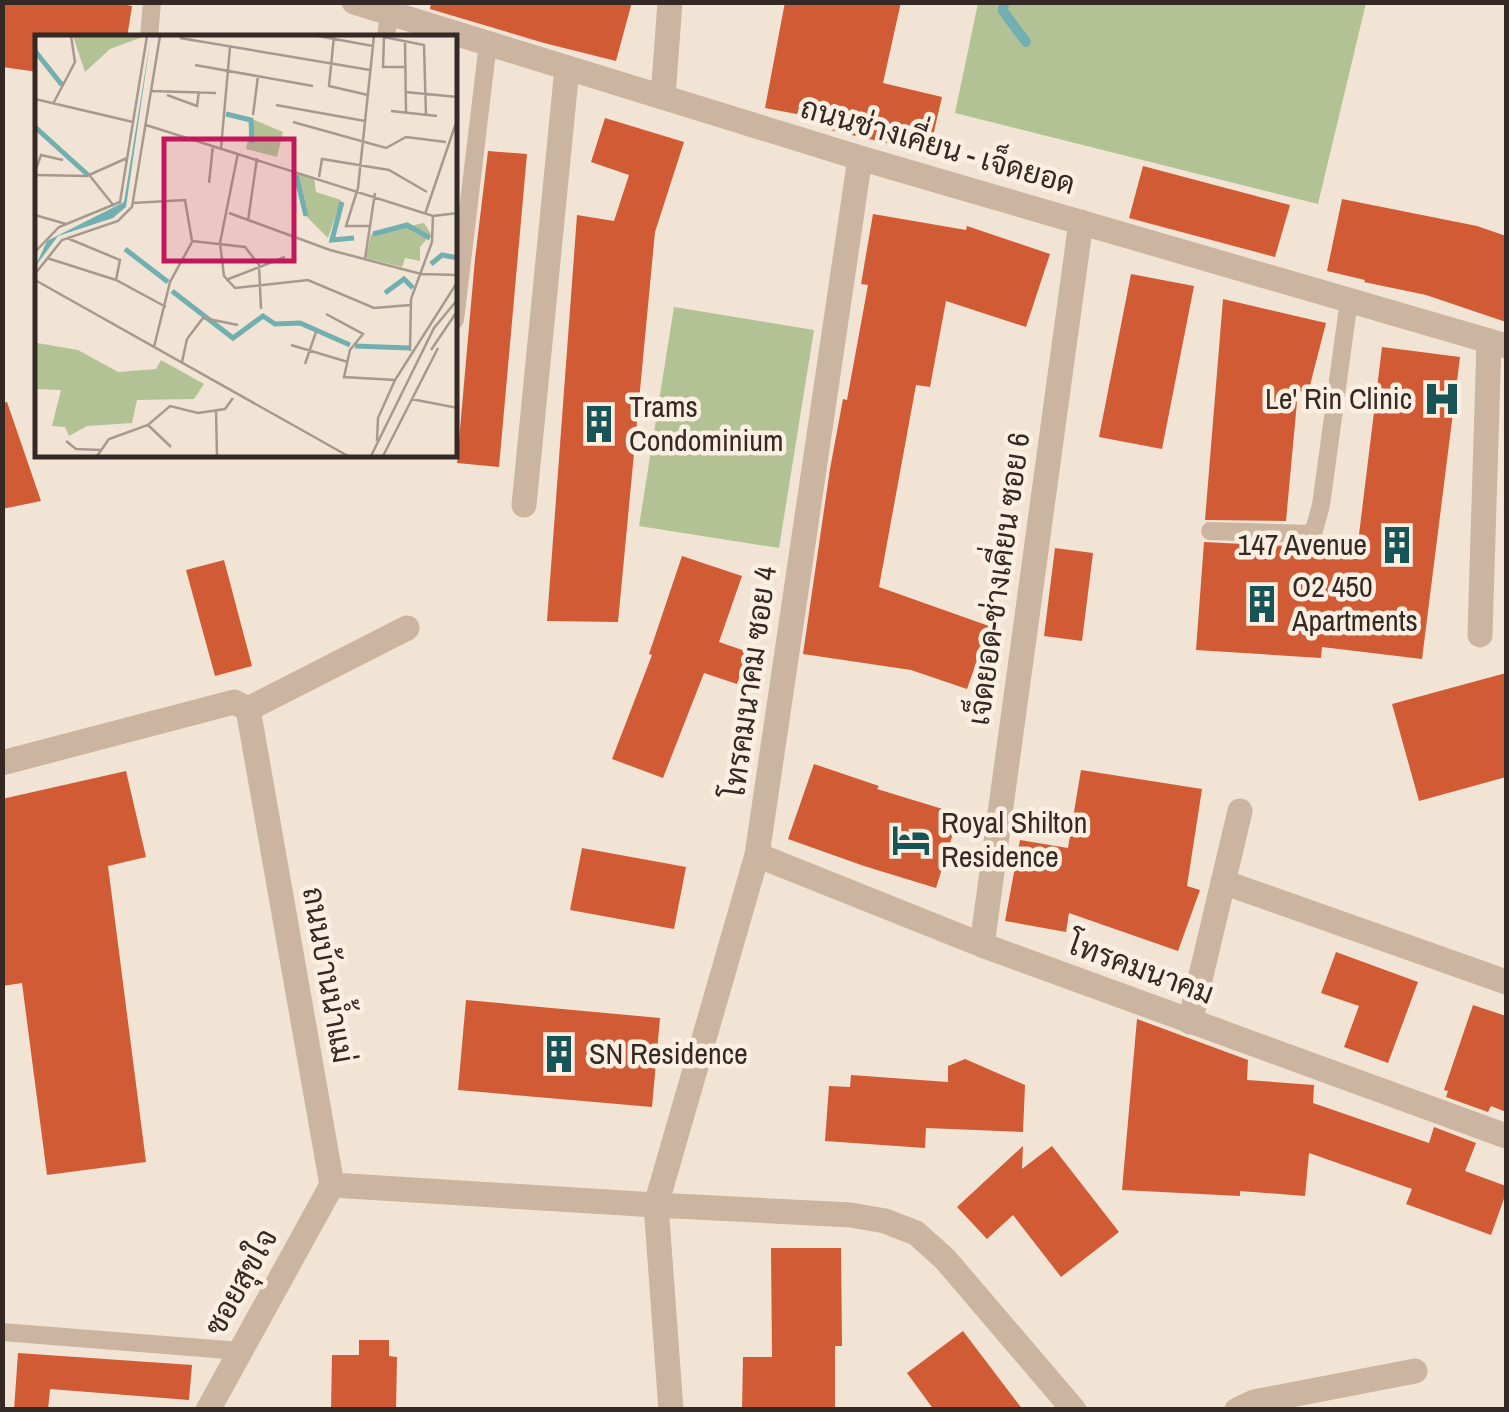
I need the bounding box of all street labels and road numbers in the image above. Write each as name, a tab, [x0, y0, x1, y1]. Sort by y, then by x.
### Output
street label: ถนนช่างเคี่ยน - เจ็ดยอด	[796, 82, 1082, 203]
street label: เจ็ดยอด-ช่างเคี่ยน ซอย 6	[953, 429, 1038, 728]
street label: โทรคมนาคม ซอย 4	[713, 563, 785, 802]
street label: ถนนบ้านน้ำแม่	[294, 883, 370, 1066]
street label: โทรคมนาคม	[1061, 923, 1220, 1013]
street label: ซอยสุขใจ	[194, 1221, 288, 1343]

